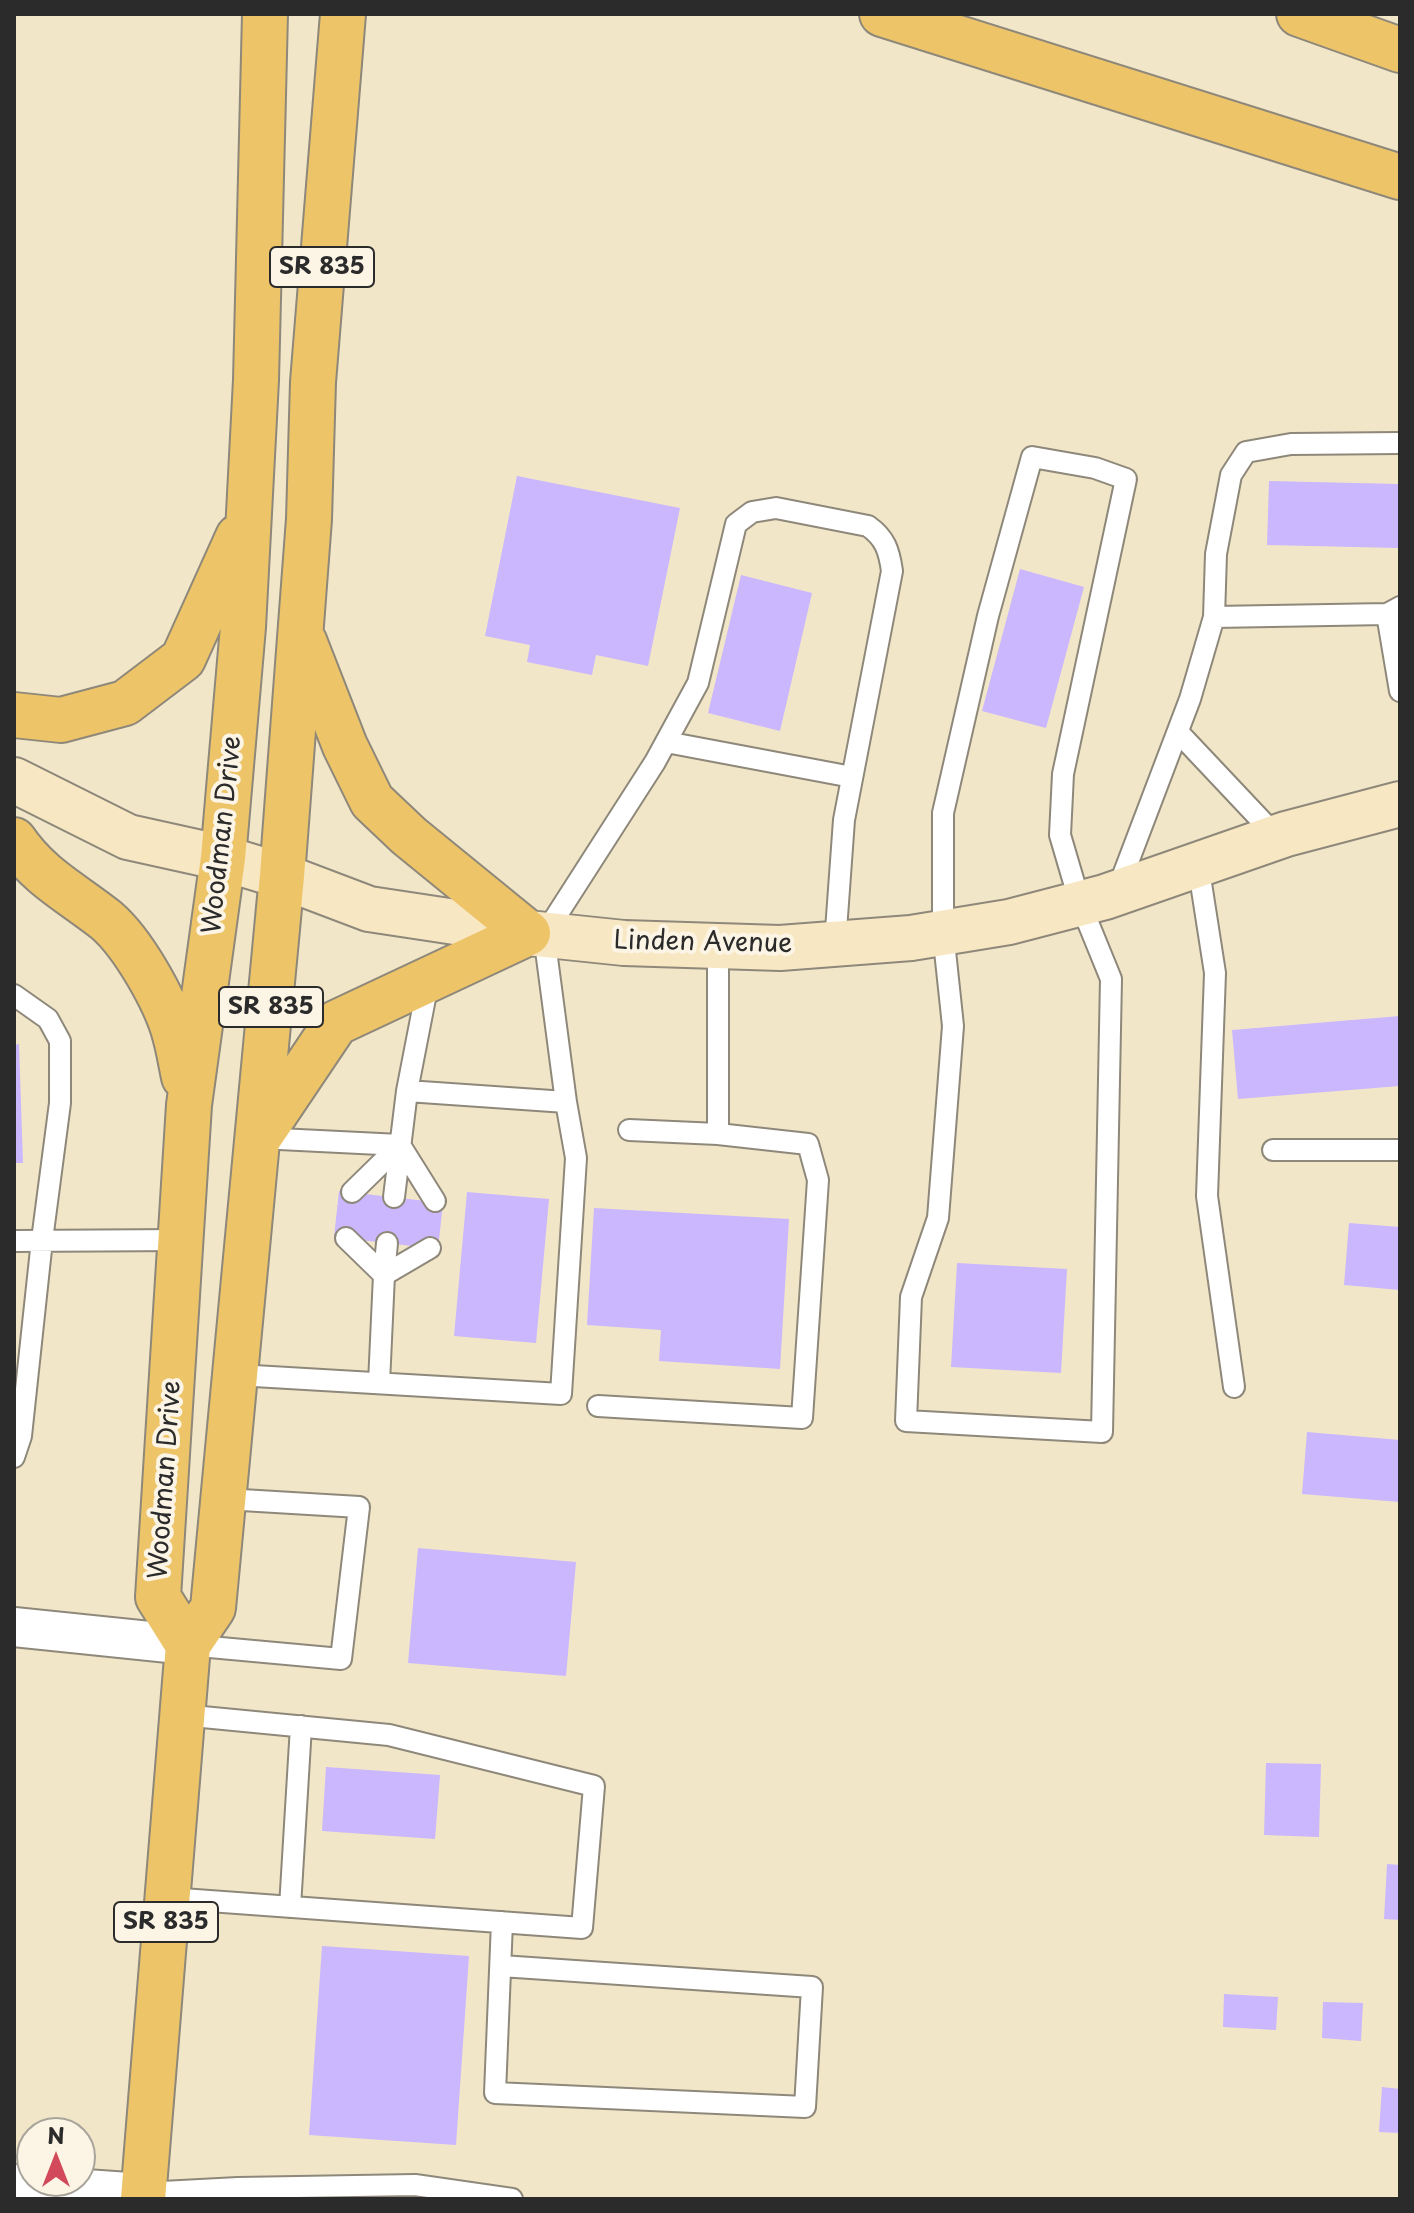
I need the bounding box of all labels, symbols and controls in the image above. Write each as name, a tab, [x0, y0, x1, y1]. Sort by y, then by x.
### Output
road number: SR 835	[270, 247, 374, 287]
street label: Woodman Drive	[197, 734, 249, 936]
street label: Linden Avenue	[613, 926, 793, 960]
road number: SR 835	[219, 987, 323, 1027]
street label: Woodman Drive	[143, 1380, 189, 1580]
road number: SR 835	[114, 1902, 218, 1942]
north arrow	[16, 2117, 96, 2197]
text: N	[47, 2118, 65, 2151]

